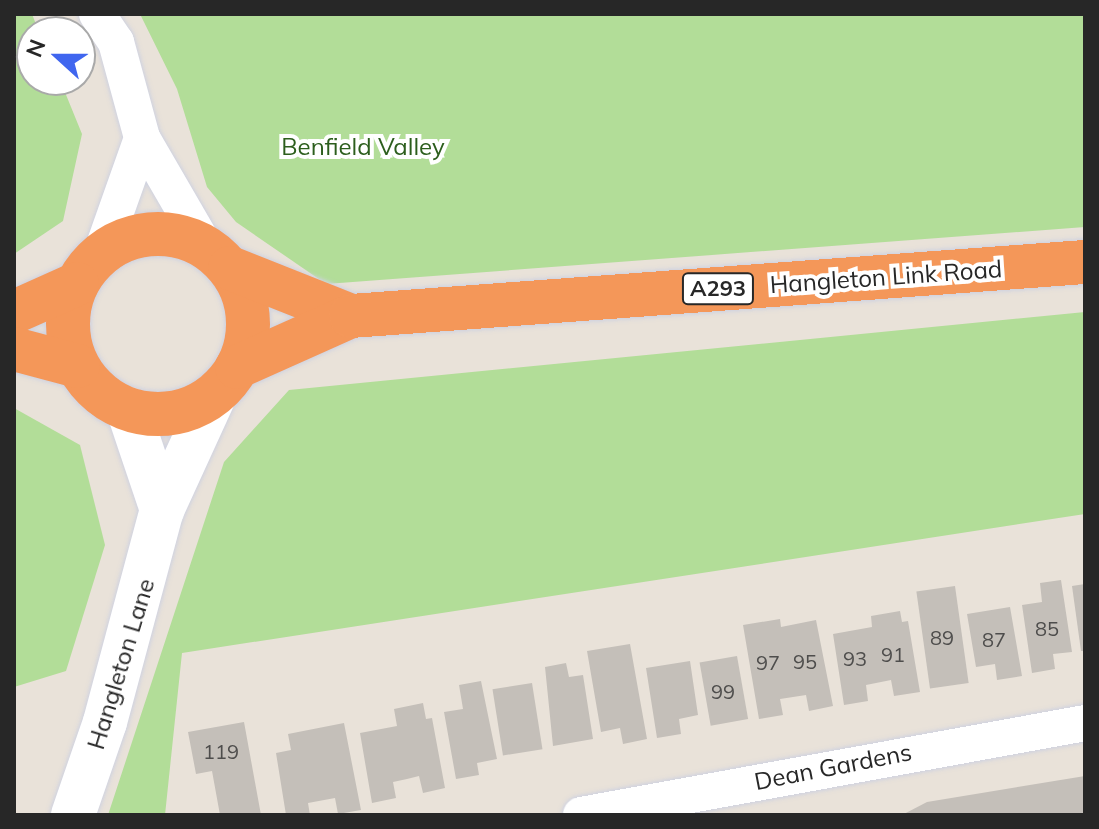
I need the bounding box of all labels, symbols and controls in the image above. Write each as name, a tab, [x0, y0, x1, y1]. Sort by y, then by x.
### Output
north arrow	[16, 16, 96, 96]
text: N	[19, 35, 52, 61]
park label: Benfield Valley	[281, 133, 445, 161]
street label: Hangleton Link Road	[769, 255, 1003, 299]
road number: A293	[680, 271, 756, 307]
street label: Hangleton Lane	[81, 575, 161, 753]
house number: 85	[1035, 616, 1059, 640]
house number: 89	[930, 625, 954, 649]
house number: 87	[982, 627, 1006, 651]
house number: 91	[881, 642, 905, 666]
house number: 93	[843, 646, 867, 670]
house number: 95	[793, 649, 817, 673]
house number: 97	[756, 650, 780, 674]
house number: 99	[711, 679, 735, 703]
street label: Dean Gardens	[752, 738, 914, 796]
house number: 119	[203, 739, 239, 763]

